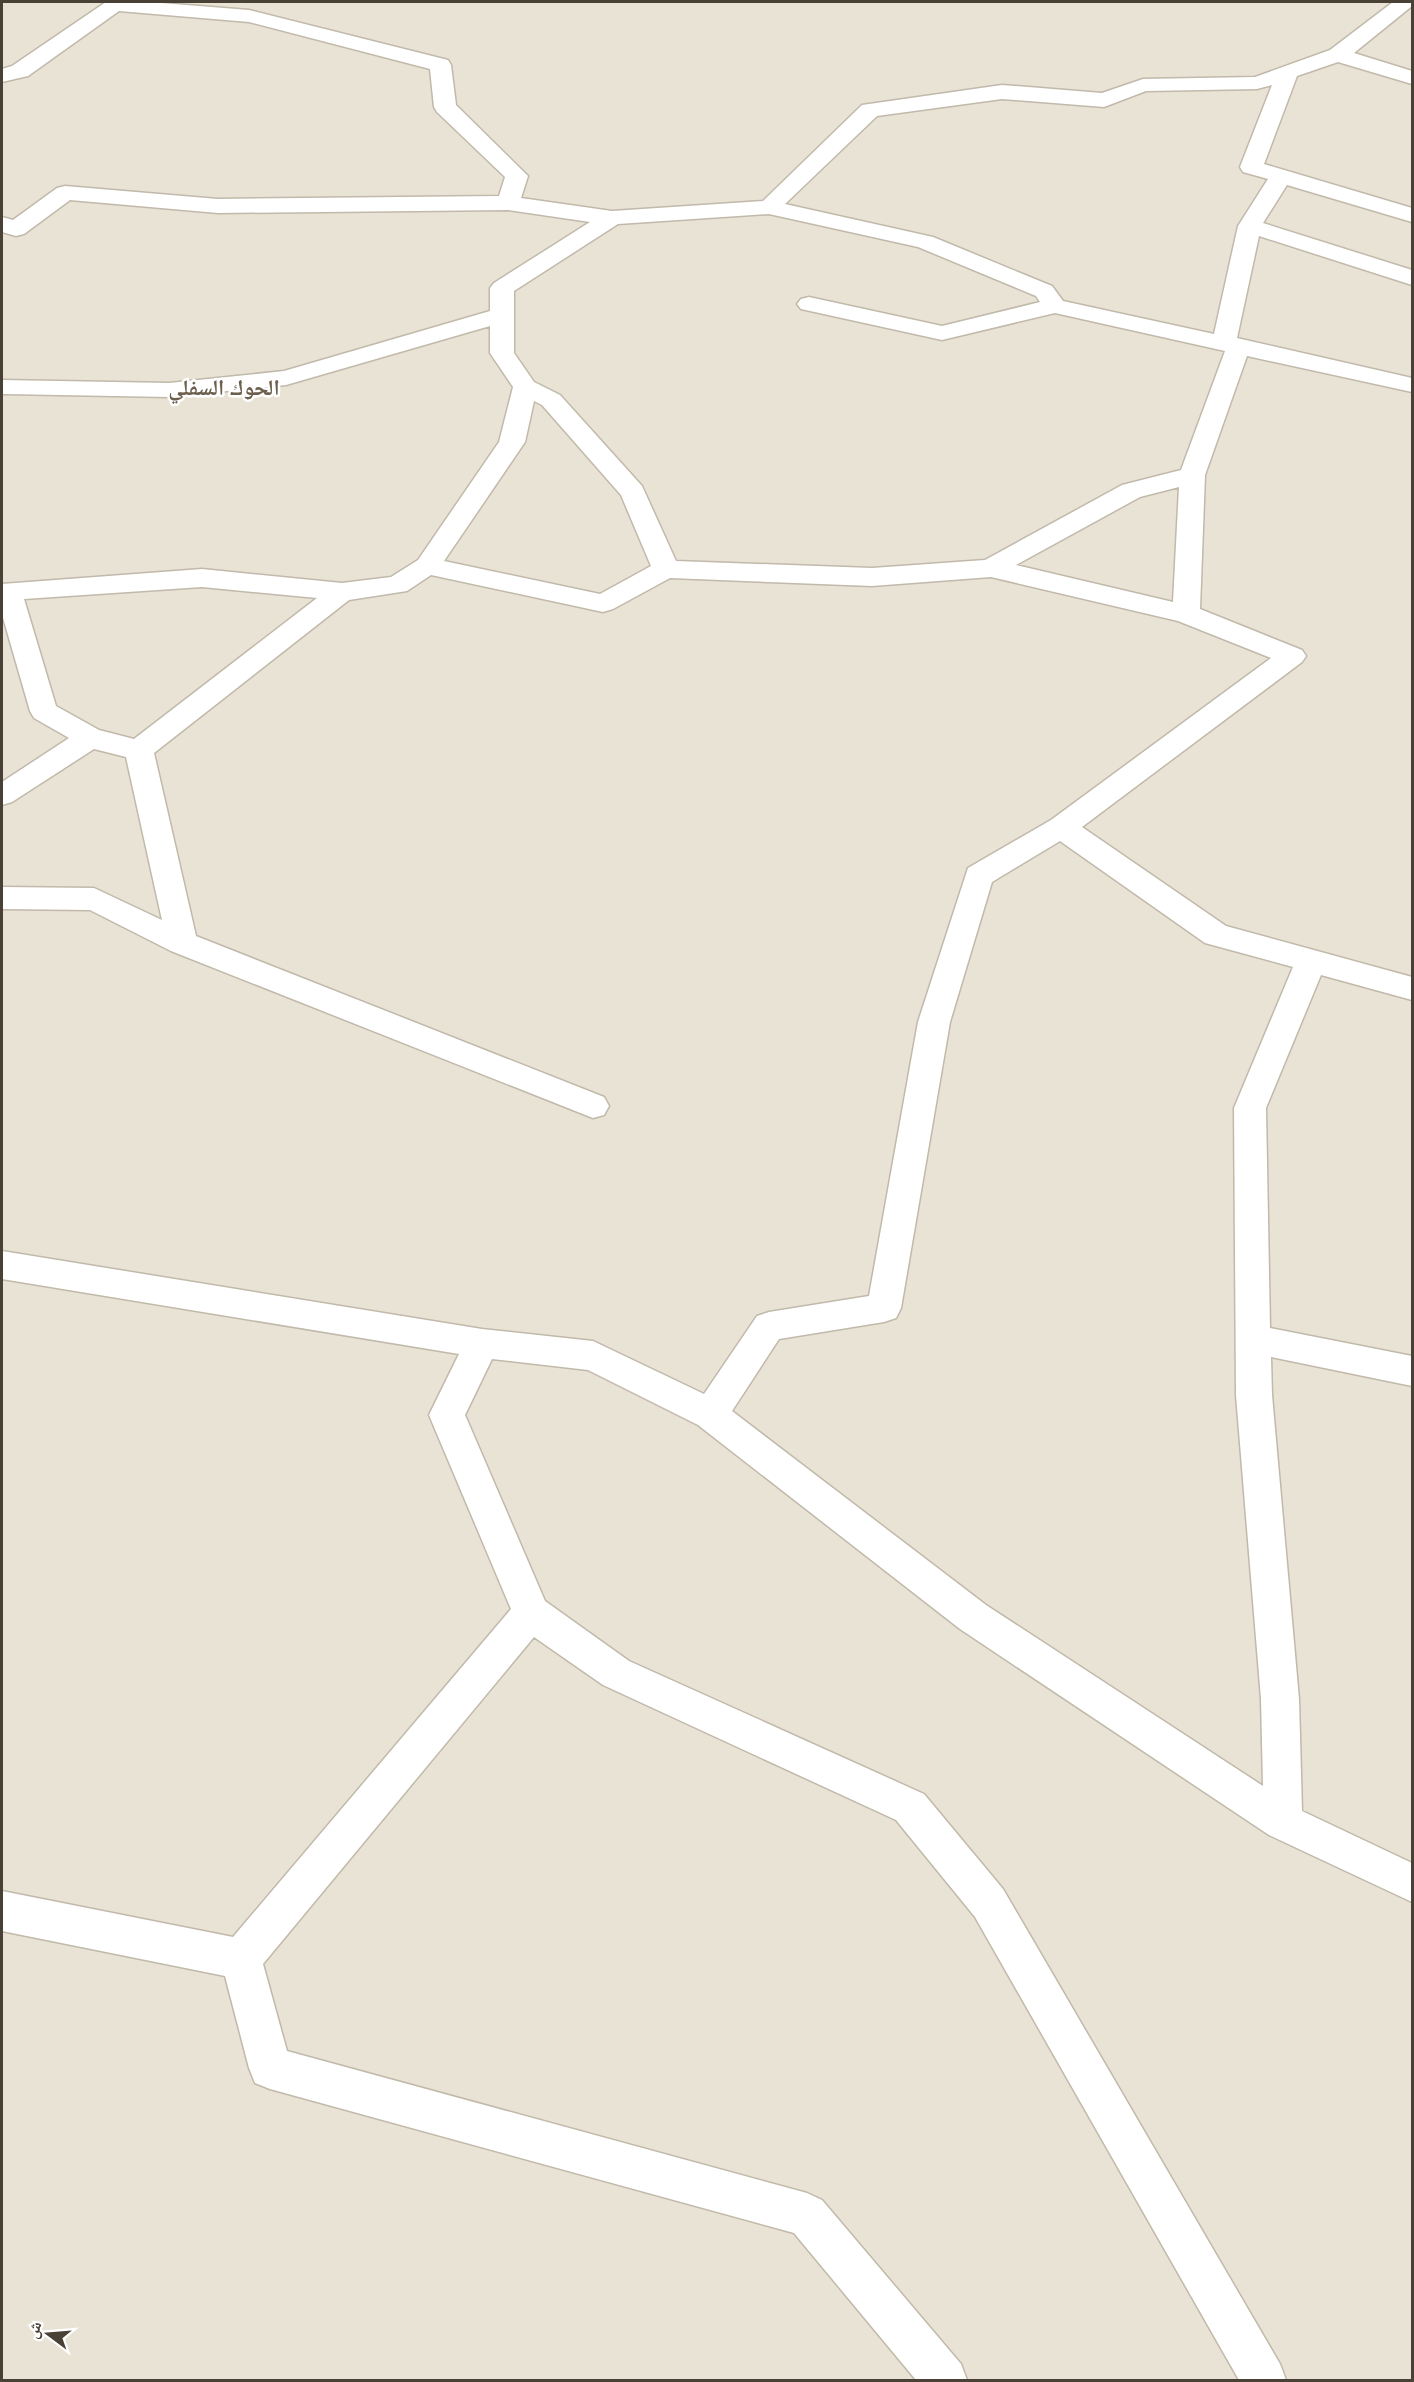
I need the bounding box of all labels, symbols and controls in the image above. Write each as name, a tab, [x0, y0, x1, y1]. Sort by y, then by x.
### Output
district label: الحوك السفلي	[168, 375, 280, 404]
north arrow	[18, 2304, 78, 2364]
text: ش	[23, 2319, 46, 2341]

